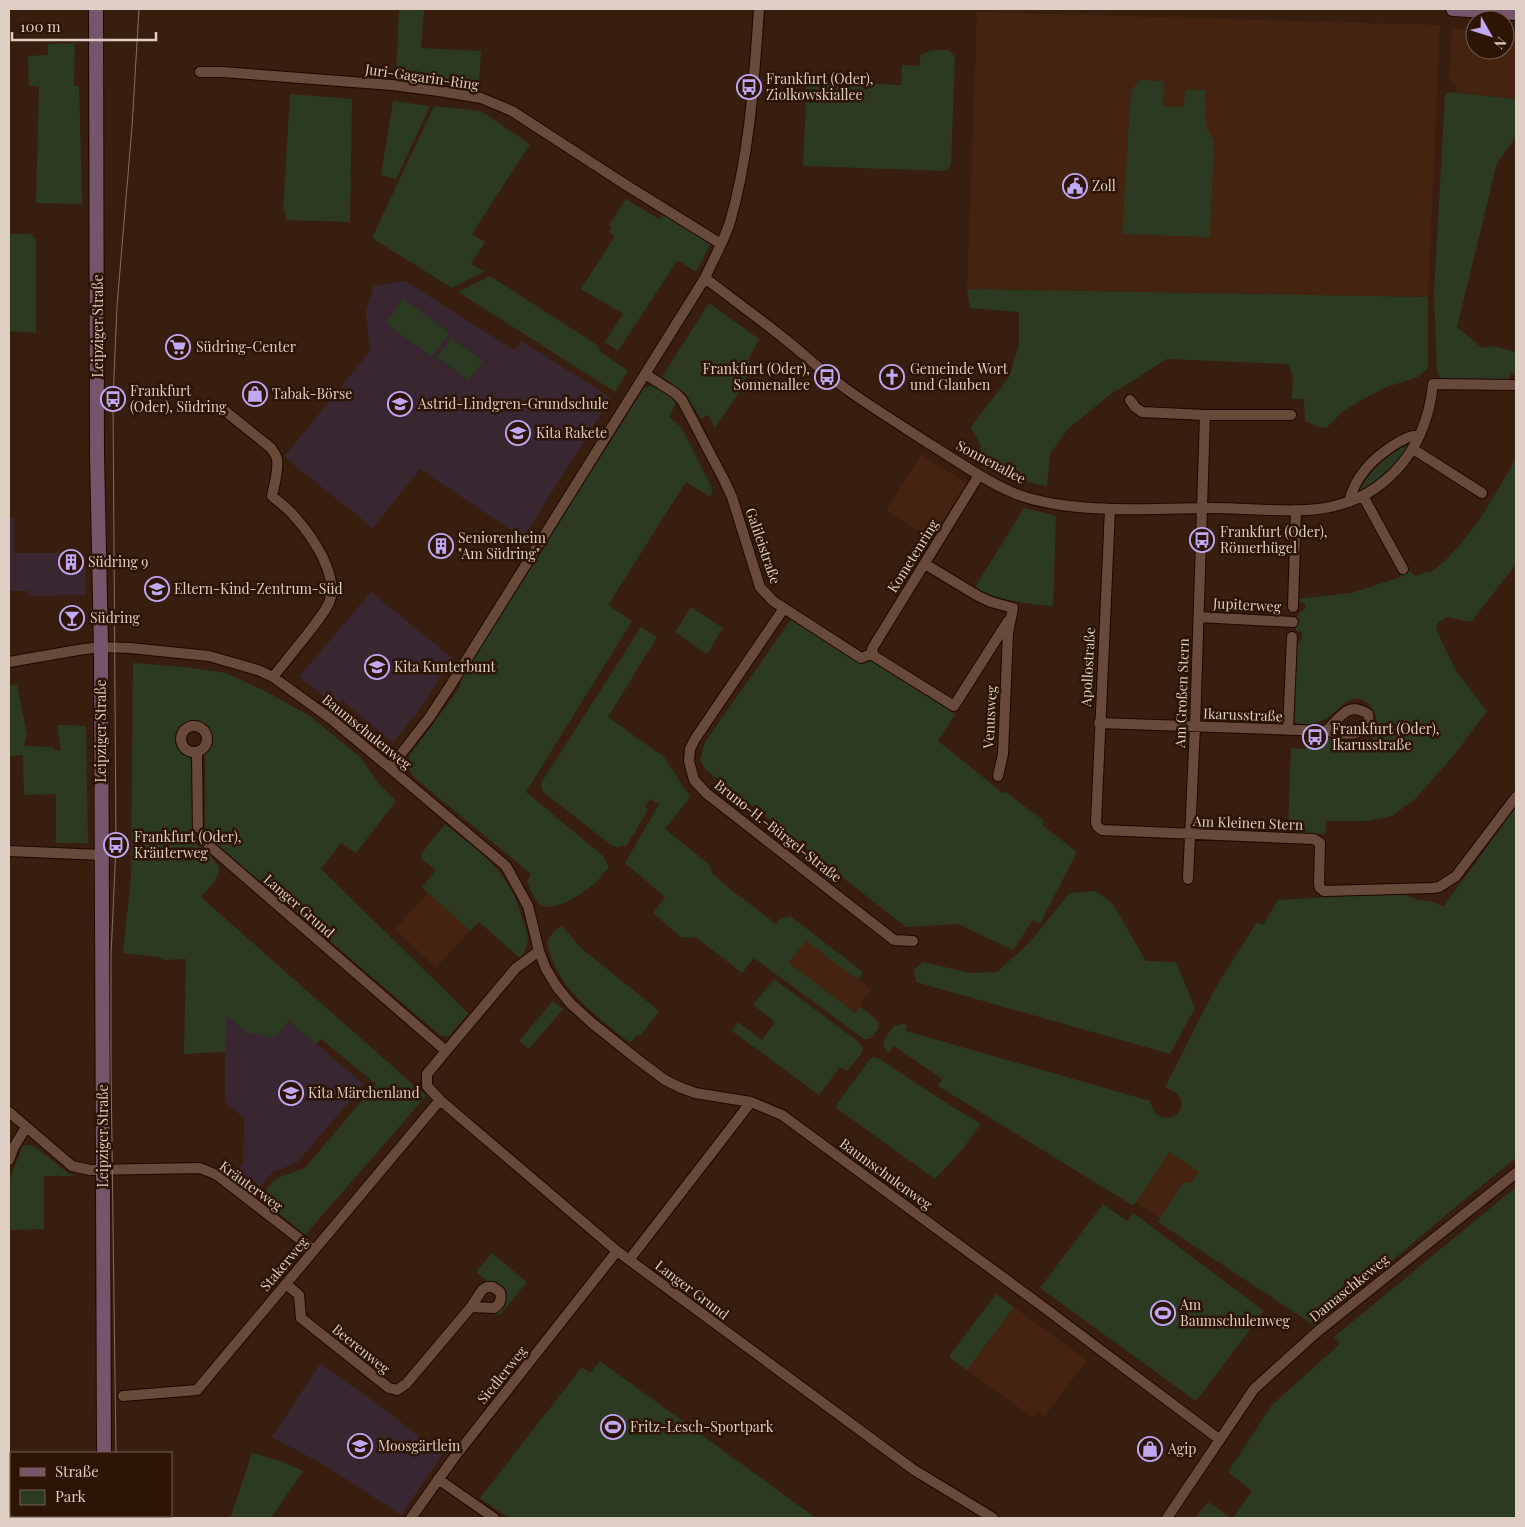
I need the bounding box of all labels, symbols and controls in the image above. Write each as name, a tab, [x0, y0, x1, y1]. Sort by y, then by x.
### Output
scale bar	[12, 10, 156, 42]
north arrow	[1465, 10, 1515, 60]
text: 100 m	[20, 16, 61, 36]
text: N	[1490, 34, 1511, 53]
street label: Juri-Gagarin-Ring	[363, 59, 481, 94]
place label: Frankfurt (Oder), Ziolkowskiallee	[766, 69, 873, 104]
bus stop icon: Frankfurt (Oder), Ziolkowskiallee	[736, 74, 762, 100]
public building icon: Zoll	[1062, 173, 1088, 199]
place label: Zoll	[1092, 176, 1116, 195]
street label: Leipziger Straße	[88, 274, 107, 378]
supermarket icon: Südring-Center	[165, 334, 191, 360]
place label: Südring-Center	[196, 337, 297, 356]
place label: Frankfurt (Oder), Sonnenallee	[703, 359, 810, 394]
place label: Gemeinde Wort und Glauben	[910, 359, 1009, 394]
bus stop icon: Frankfurt (Oder), Sonnenallee	[814, 364, 840, 390]
church icon: Gemeinde Wort und Glauben	[879, 364, 905, 390]
place label: Frankfurt (Oder), Südring	[130, 381, 227, 416]
shop icon: Tabak-Börse	[242, 381, 268, 407]
place label: Tabak-Börse	[272, 384, 352, 403]
bus stop icon: Frankfurt (Oder), Südring	[100, 386, 126, 412]
school or university icon: Astrid-Lindgren-Grundschule	[387, 391, 413, 417]
place label: Astrid-Lindgren-Grundschule	[417, 394, 609, 413]
school or university icon: Kita Rakete	[505, 420, 531, 446]
place label: Kita Rakete	[536, 423, 607, 442]
street label: Sonnenallee	[953, 435, 1029, 488]
street label: Galileistraße	[742, 505, 785, 587]
street label: Kometenring	[883, 515, 943, 596]
place label: Frankfurt (Oder), Römerhügel	[1220, 522, 1327, 557]
bus stop icon: Frankfurt (Oder), Römerhügel	[1189, 527, 1215, 553]
place label: Seniorenheim "Am Südring"	[458, 528, 547, 563]
building icon: Seniorenheim "Am Südring"	[428, 533, 454, 559]
building icon: Südring 9	[58, 549, 84, 575]
place label: Südring 9	[88, 552, 148, 571]
school or university icon: Eltern-Kind-Zentrum-Süd	[144, 576, 170, 602]
place label: Eltern-Kind-Zentrum-Süd	[174, 579, 343, 598]
street label: Jupiterweg	[1212, 593, 1282, 616]
bar icon: Südring	[59, 605, 85, 631]
place label: Südring	[90, 608, 140, 627]
street label: Apollostraße	[1076, 627, 1099, 708]
street label: Am Großen Stern	[1170, 637, 1193, 749]
school or university icon: Kita Kunterbunt	[364, 654, 390, 680]
place label: Kita Kunterbunt	[394, 657, 497, 676]
street label: Leipziger Straße	[91, 679, 110, 783]
street label: Venusweg	[978, 684, 1001, 750]
street label: Baumschulenweg	[319, 690, 417, 774]
street label: Ikarusstraße	[1203, 704, 1283, 725]
place label: Frankfurt (Oder), Ikarusstraße	[1332, 719, 1439, 754]
bus stop icon: Frankfurt (Oder), Ikarusstraße	[1302, 724, 1328, 750]
street label: Bruno-H.-Bürgel-Straße	[711, 775, 846, 886]
street label: Am Kleinen Stern	[1192, 811, 1304, 834]
place label: Frankfurt (Oder), Kräuterweg	[134, 827, 241, 862]
bus stop icon: Frankfurt (Oder), Kräuterweg	[103, 832, 129, 858]
street label: Langer Grund	[260, 870, 339, 942]
school or university icon: Kita Märchenland	[278, 1080, 304, 1106]
place label: Kita Märchenland	[308, 1083, 420, 1102]
street label: Leipziger Straße	[93, 1084, 112, 1188]
street label: Baumschulenweg	[836, 1134, 937, 1214]
street label: Kräuterweg	[216, 1156, 287, 1215]
street label: Stakerweg	[255, 1232, 312, 1295]
street label: Damaschkeweg	[1305, 1249, 1393, 1326]
street label: Langer Grund	[651, 1256, 733, 1324]
place label: Am Baumschulenweg	[1179, 1295, 1291, 1330]
sports icon: Am Baumschulenweg	[1150, 1300, 1176, 1326]
street label: Beerenweg	[328, 1319, 395, 1378]
street label: Siedlerweg	[472, 1341, 531, 1408]
sports icon: Fritz-Lesch-Sportpark	[600, 1414, 626, 1440]
place label: Fritz-Lesch-Sportpark	[630, 1417, 774, 1436]
school or university icon: Moosgärtlein	[347, 1433, 373, 1459]
place label: Moosgärtlein	[378, 1436, 461, 1455]
shop icon: Agip	[1137, 1436, 1163, 1462]
place label: Agip	[1167, 1439, 1196, 1458]
legend	[10, 1452, 172, 1517]
text: Straße	[55, 1461, 99, 1481]
text: Park	[55, 1486, 87, 1506]

